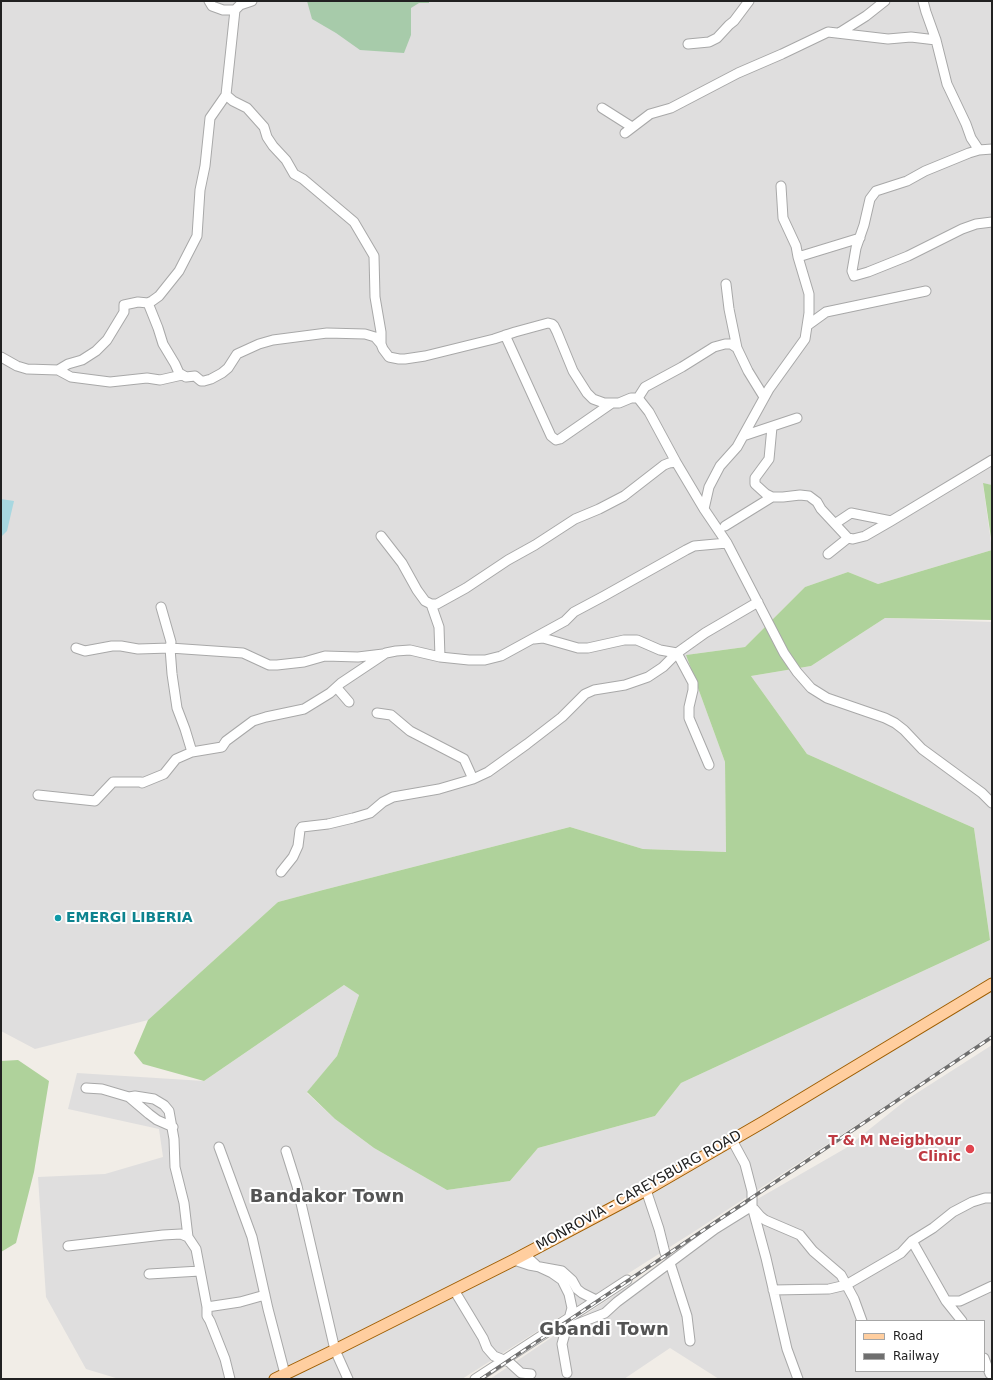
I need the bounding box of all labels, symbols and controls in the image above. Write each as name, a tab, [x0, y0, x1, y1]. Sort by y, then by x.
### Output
place label: EMERGI LIBERIA	[66, 910, 193, 926]
marker: EMERGI LIBERIA	[53, 913, 63, 923]
street label: MONROVIA - CAREYSBURG ROAD	[533, 1127, 745, 1255]
place label: T & M Neigbhour Clinic	[828, 1133, 961, 1166]
marker: T & M Neigbhour Clinic	[964, 1143, 976, 1155]
district label: Bandakor Town	[250, 1186, 404, 1208]
district label: Gbandi Town	[539, 1319, 669, 1341]
legend	[855, 1320, 985, 1372]
text: Road	[893, 1329, 923, 1343]
text: Railway	[893, 1349, 939, 1363]

